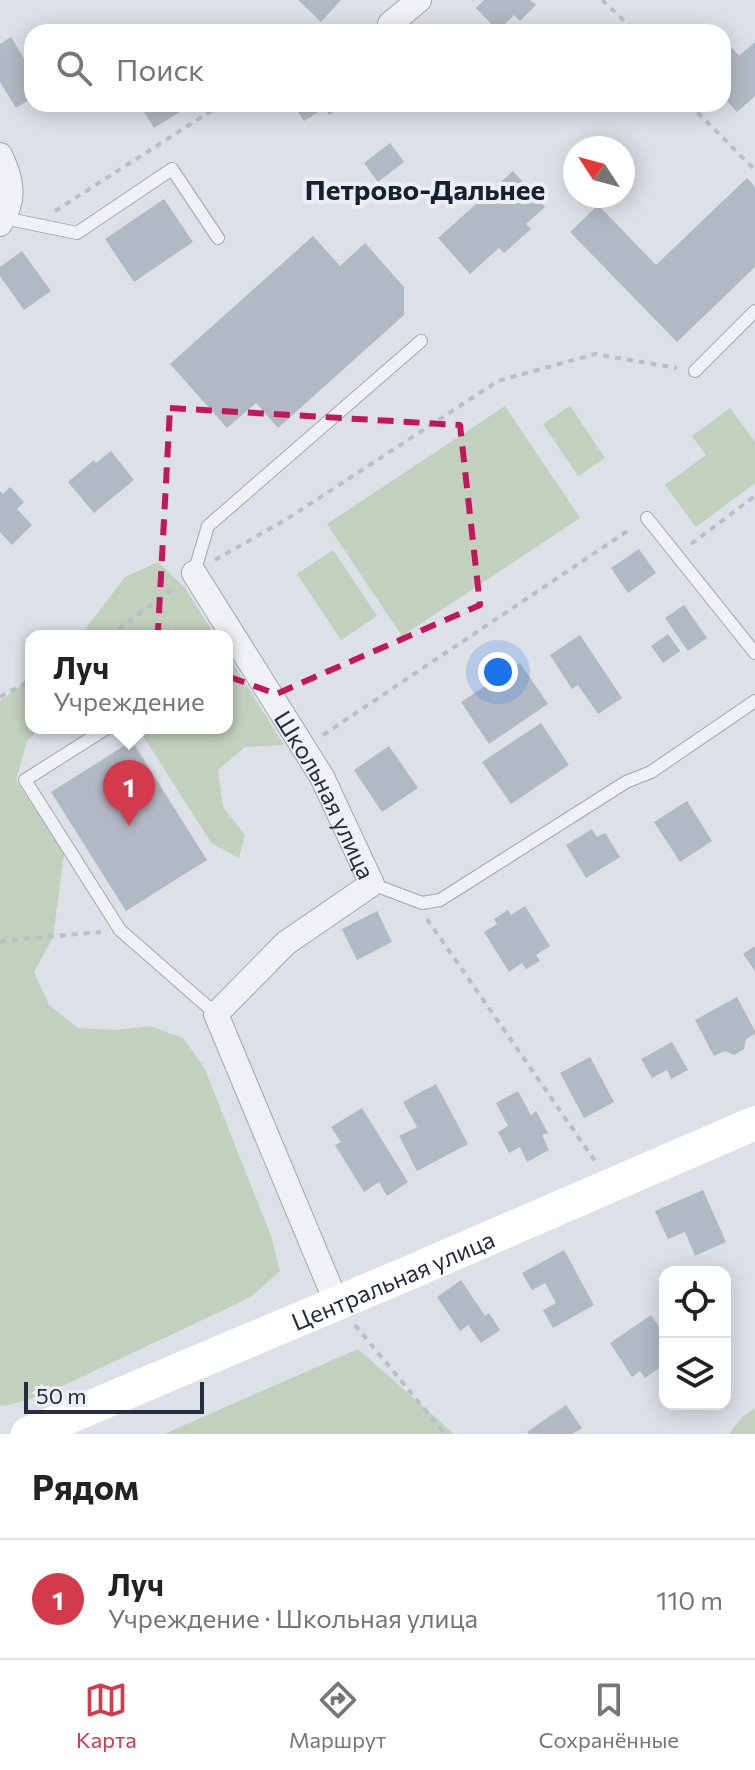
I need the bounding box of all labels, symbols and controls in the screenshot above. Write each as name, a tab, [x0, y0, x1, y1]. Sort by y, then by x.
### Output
search box	[24, 24, 731, 112]
icon: search	[52, 46, 96, 90]
text: Поиск	[116, 50, 204, 87]
north arrow	[563, 136, 635, 208]
district label: Петрово-Дальнее	[305, 172, 545, 206]
popup	[25, 630, 233, 734]
text: Луч	[53, 648, 109, 685]
your location	[478, 652, 518, 692]
text: Учреждение	[53, 685, 205, 716]
street label: Школьная улица	[269, 705, 382, 883]
pin: 1	[103, 760, 155, 826]
street label: Центральная улица	[287, 1223, 498, 1336]
map controls	[659, 1266, 731, 1410]
button: locate	[659, 1266, 731, 1338]
button: layers	[659, 1338, 731, 1410]
scale bar	[24, 1378, 204, 1414]
text: 50 m	[36, 1382, 86, 1409]
text: Рядом	[32, 1465, 139, 1507]
text: Луч	[108, 1565, 164, 1602]
text: 1	[52, 1584, 64, 1615]
text: 110 m	[656, 1584, 723, 1615]
text: Учреждение · Школьная улица	[108, 1602, 478, 1633]
tab: Карта	[76, 1678, 137, 1753]
tab: Маршрут	[289, 1678, 386, 1753]
tab: Сохранённые	[539, 1678, 679, 1753]

